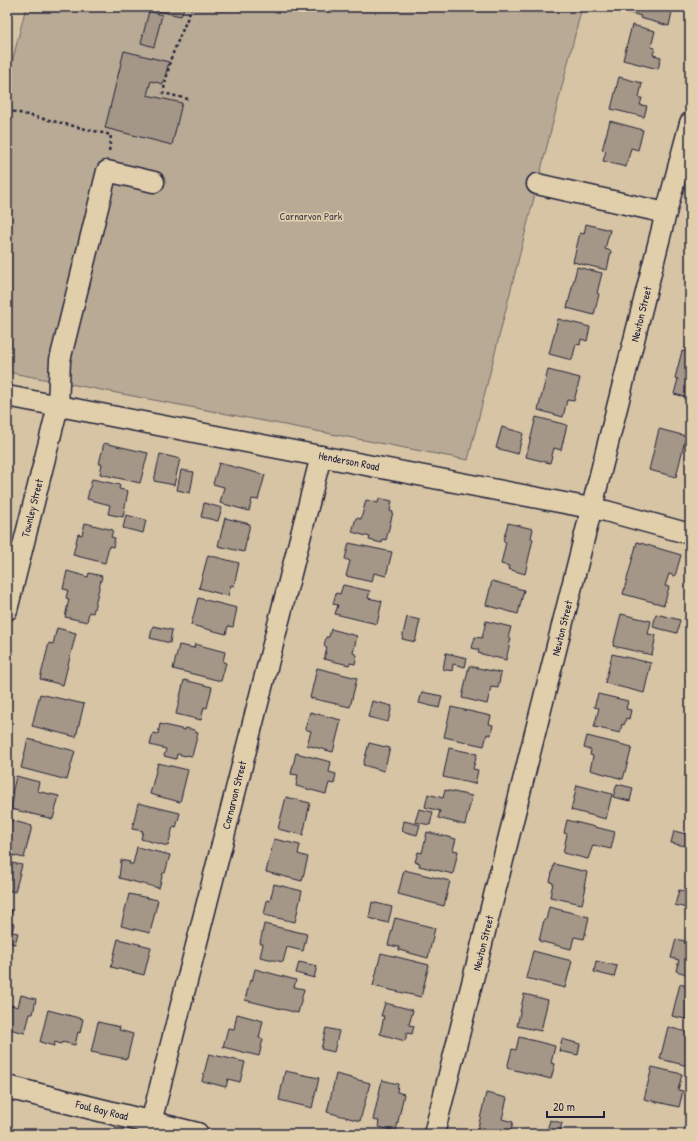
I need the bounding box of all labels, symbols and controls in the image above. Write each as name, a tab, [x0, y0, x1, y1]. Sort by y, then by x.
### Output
park label: Carnarvon Park	[280, 209, 343, 223]
street label: Newton Street	[627, 285, 655, 343]
street label: Henderson Road	[317, 448, 381, 474]
street label: Townley Street	[18, 477, 46, 539]
street label: Newton Street	[548, 599, 576, 657]
street label: Carnarvon Street	[219, 759, 249, 831]
street label: Newton Street	[469, 914, 497, 972]
scale bar	[547, 1093, 604, 1119]
street label: Foul Bay Road	[73, 1096, 130, 1123]
text: 20 m	[553, 1098, 575, 1115]

